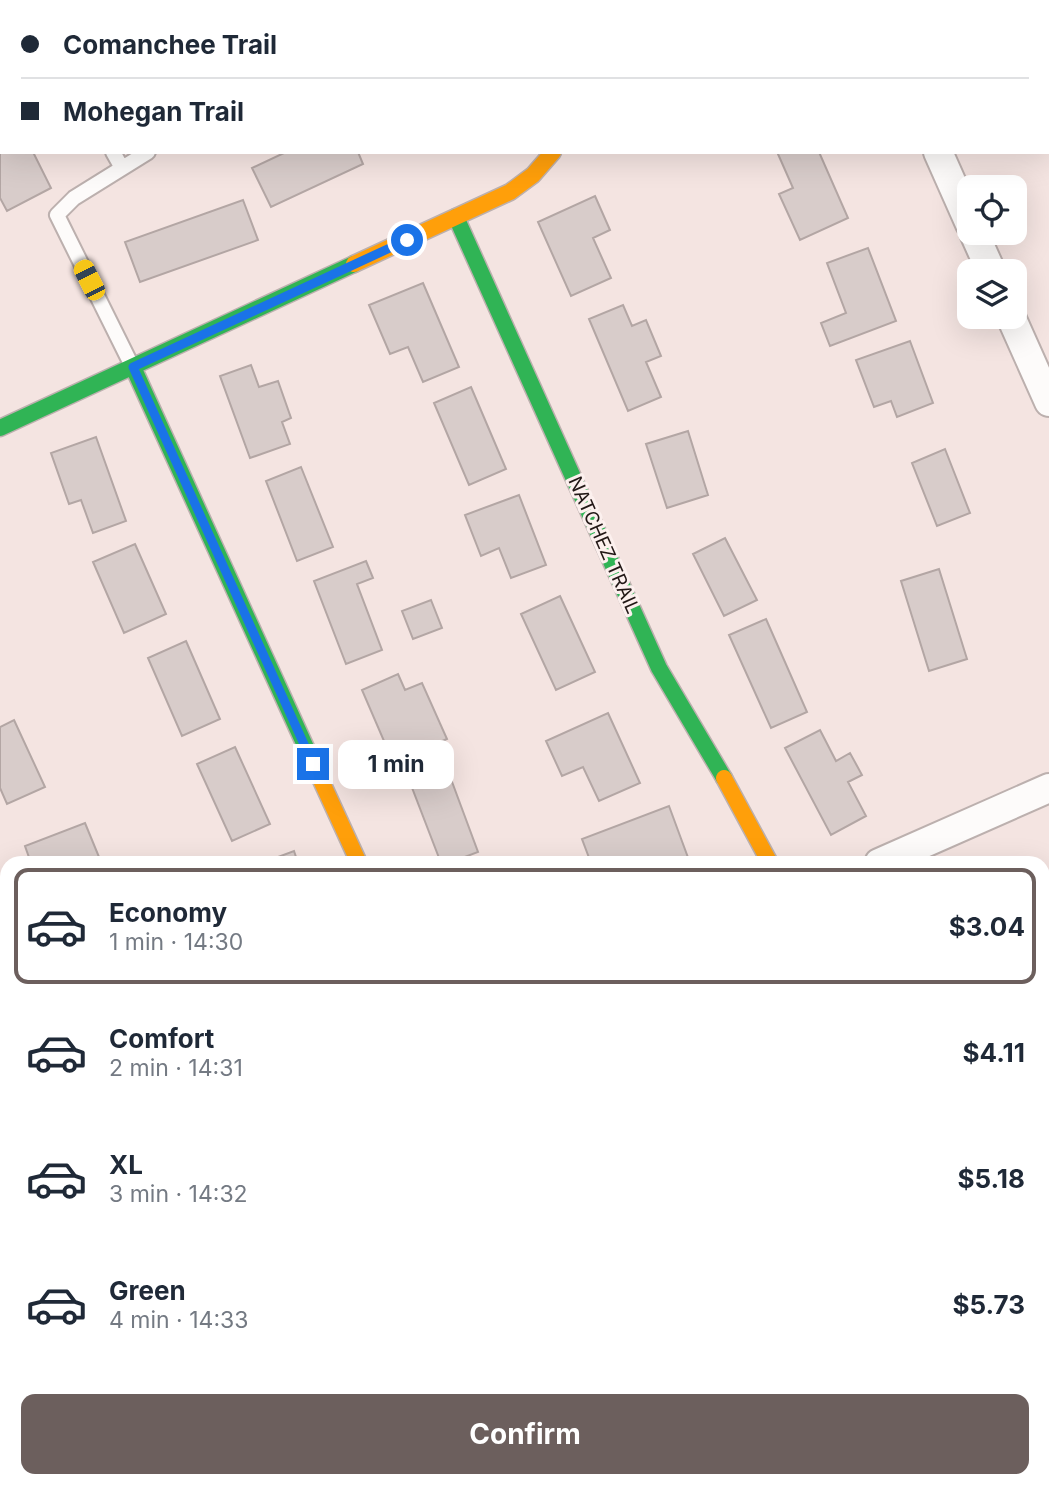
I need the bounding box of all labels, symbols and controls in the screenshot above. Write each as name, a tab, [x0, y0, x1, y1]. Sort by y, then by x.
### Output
text: Comanchee Trail	[63, 29, 277, 60]
text: Mohegan Trail	[63, 96, 244, 127]
map controls	[957, 175, 1027, 329]
button: locate	[957, 175, 1027, 245]
route start	[391, 224, 423, 256]
car	[71, 257, 108, 303]
button: layers	[957, 259, 1027, 329]
street label: NATCHEZ TRAIL	[563, 473, 645, 617]
callout: 1 min	[338, 740, 453, 788]
route end	[297, 748, 329, 780]
text: 1 min	[368, 750, 424, 778]
icon: car	[25, 895, 88, 958]
text: Economy	[109, 897, 227, 928]
text: $3.04	[949, 911, 1025, 942]
text: 1 min · 14:30	[109, 928, 243, 956]
icon: car	[25, 1021, 88, 1084]
text: Comfort	[109, 1023, 214, 1054]
text: $4.11	[963, 1037, 1025, 1068]
text: 2 min · 14:31	[109, 1054, 243, 1082]
icon: car	[25, 1147, 88, 1210]
text: XL	[109, 1149, 143, 1180]
text: $5.18	[957, 1163, 1025, 1194]
text: 3 min · 14:32	[109, 1180, 248, 1208]
icon: car	[25, 1273, 88, 1336]
text: Green	[109, 1275, 186, 1306]
text: $5.73	[952, 1289, 1025, 1320]
text: 4 min · 14:33	[109, 1306, 248, 1334]
button: Confirm	[21, 1394, 1029, 1474]

